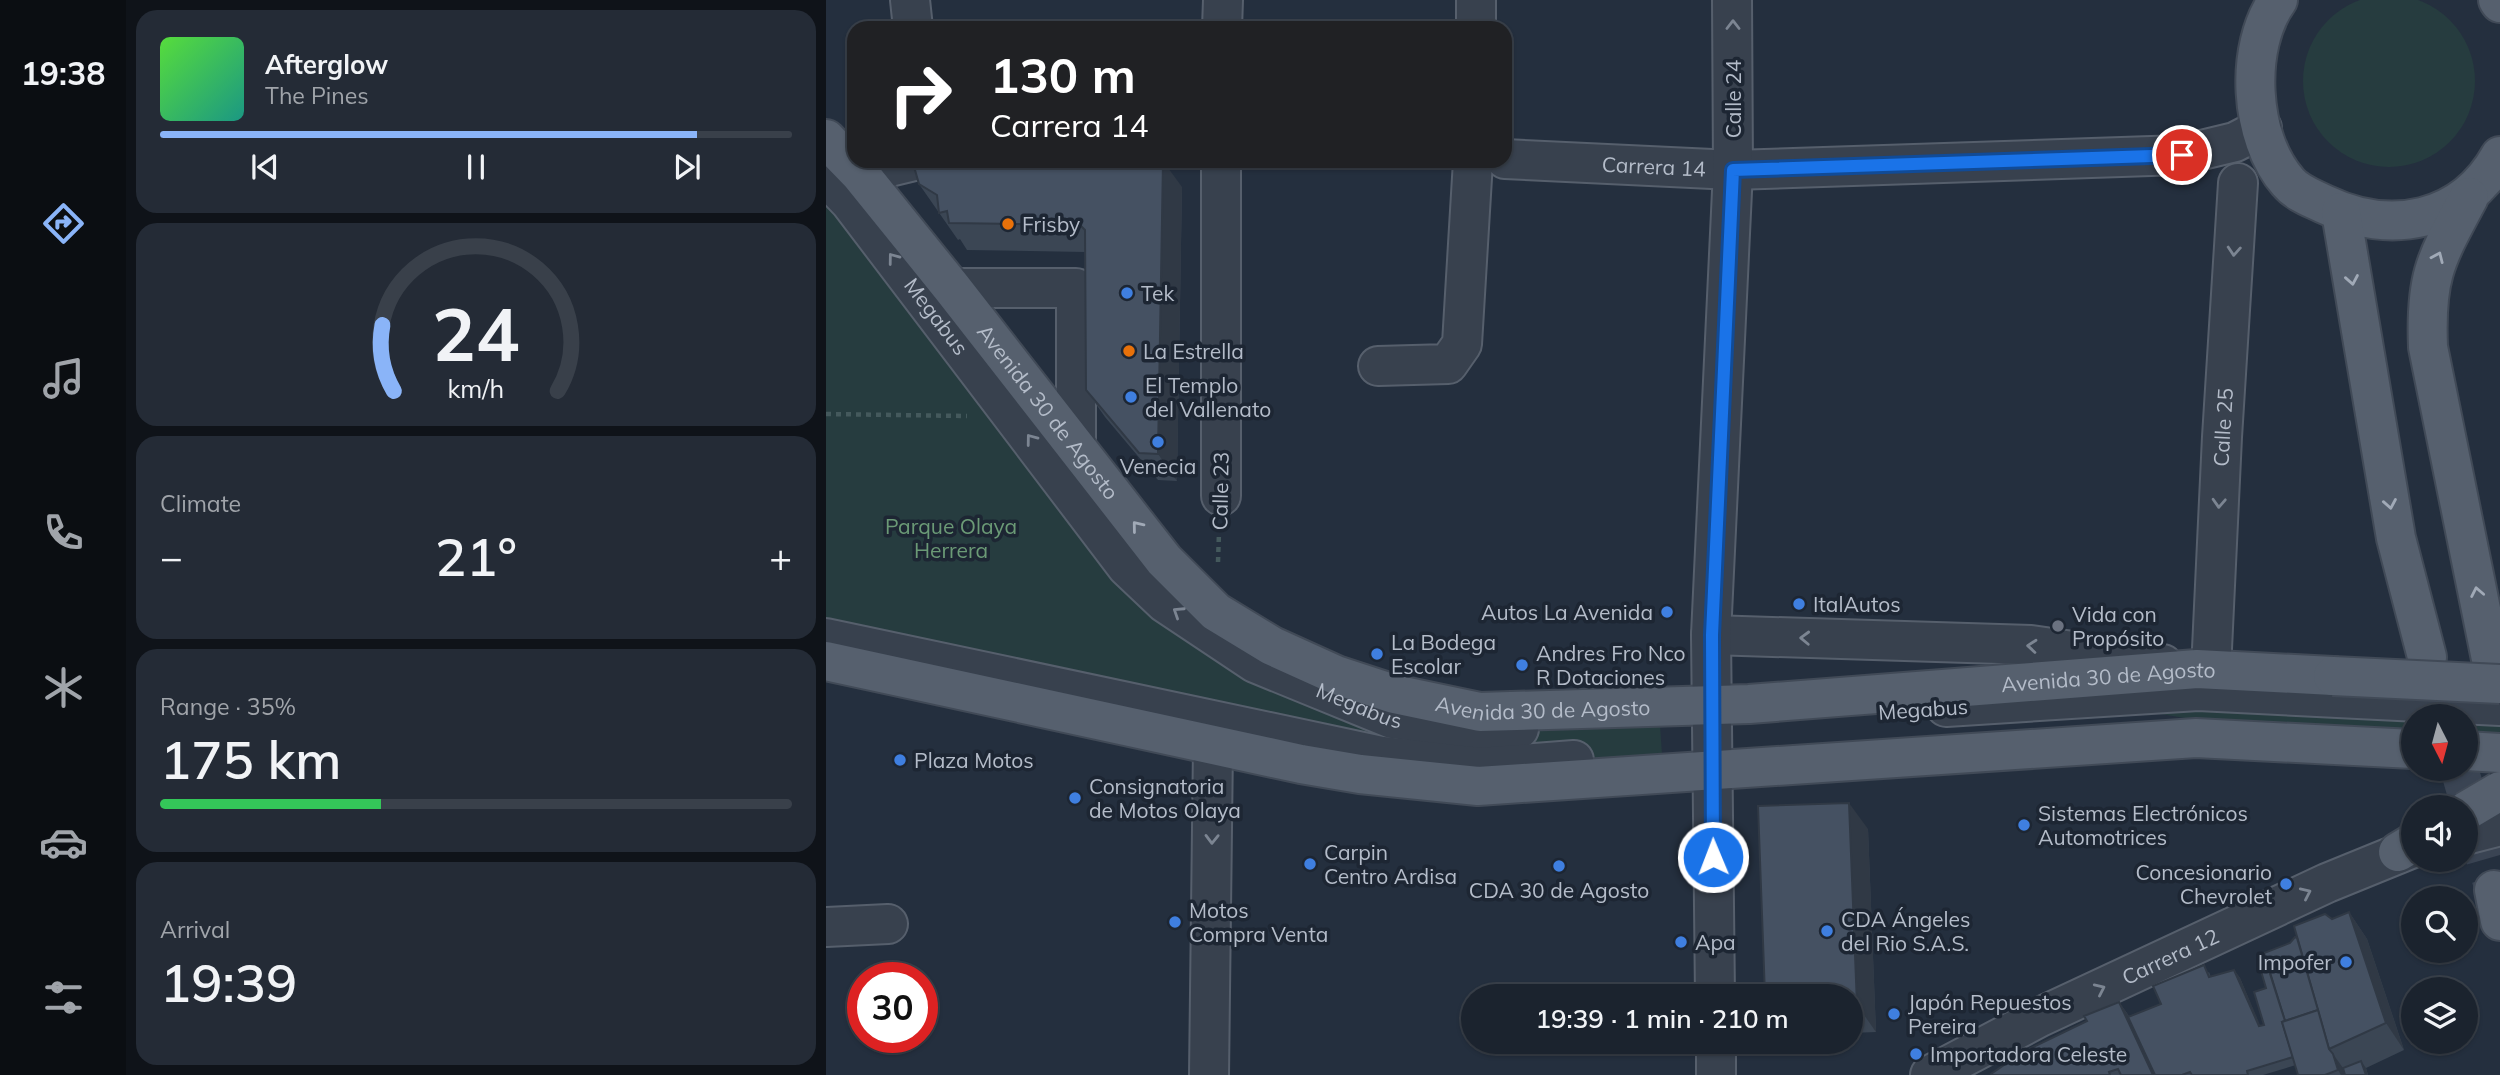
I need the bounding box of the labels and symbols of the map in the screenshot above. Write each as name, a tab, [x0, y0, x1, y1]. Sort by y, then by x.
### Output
one-way arrow	[1725, 19, 1740, 30]
street label: Calle 24	[1720, 59, 1746, 138]
pin	[2152, 125, 2212, 185]
street label: Carrera 14	[1601, 151, 1707, 182]
place label: Frisby	[1022, 211, 1080, 237]
marker: Frisby	[1000, 216, 1016, 232]
one-way arrow	[2226, 246, 2241, 257]
one-way arrow	[2430, 251, 2444, 264]
one-way arrow	[889, 254, 902, 266]
street label: Megabus	[899, 273, 974, 360]
one-way arrow	[2344, 274, 2359, 285]
place label: Tek	[1141, 280, 1175, 306]
marker: Tek	[1119, 285, 1135, 301]
street label: Avenida 30 de Agosto	[972, 319, 1125, 504]
place label: La Estrella	[1143, 338, 1244, 364]
marker: La Estrella	[1121, 343, 1137, 359]
place label: El Templo del Vallenato	[1145, 372, 1271, 422]
street label: Calle 25	[2208, 387, 2238, 467]
marker: El Templo del Vallenato	[1123, 389, 1139, 405]
marker: Venecia	[1150, 434, 1166, 450]
one-way arrow	[1027, 435, 1039, 447]
street label: Calle 23	[1206, 451, 1234, 531]
place label: Venecia	[1120, 453, 1196, 479]
one-way arrow	[2211, 498, 2226, 509]
one-way arrow	[2382, 498, 2397, 510]
park label: Parque Olaya Herrera	[885, 513, 1017, 563]
one-way arrow	[1132, 521, 1145, 533]
one-way arrow	[2471, 586, 2486, 598]
place label: ItalAutos	[1813, 591, 1901, 617]
marker: ItalAutos	[1791, 596, 1807, 612]
place label: Autos La Avenida	[1481, 599, 1653, 625]
place label: Vida con Propósito	[2072, 601, 2164, 651]
marker: Autos La Avenida	[1659, 604, 1675, 620]
one-way arrow	[1172, 607, 1185, 620]
marker: Vida con Propósito	[2050, 618, 2066, 634]
place label: La Bodega Escolar	[1391, 629, 1496, 679]
one-way arrow	[1799, 630, 1809, 646]
one-way arrow	[2026, 639, 2037, 654]
place label: Andres Fro Nco R Dotaciones	[1536, 640, 1686, 690]
marker: La Bodega Escolar	[1369, 646, 1385, 662]
street label: Avenida 30 de Agosto	[2000, 656, 2216, 697]
marker: Andres Fro Nco R Dotaciones	[1514, 657, 1530, 673]
street label: Megabus	[1313, 677, 1403, 733]
street label: Avenida 30 de Agosto	[1433, 690, 1651, 726]
street label: Megabus	[1877, 693, 1969, 725]
north arrow	[2401, 704, 2478, 780]
place label: Plaza Motos	[914, 747, 1034, 773]
marker: Plaza Motos	[892, 752, 908, 768]
place label: Consignatoria de Motos Olaya	[1089, 773, 1241, 823]
marker: Consignatoria de Motos Olaya	[1067, 790, 1083, 806]
place label: Sistemas Electrónicos Automotrices	[2038, 800, 2248, 850]
marker: Sistemas Electrónicos Automotrices	[2016, 817, 2032, 833]
position arrow	[1676, 820, 1750, 894]
one-way arrow	[1204, 834, 1220, 844]
place label: Carpin Centro Ardisa	[1324, 839, 1457, 889]
marker: Carpin Centro Ardisa	[1302, 856, 1318, 872]
marker: CDA 30 de Agosto	[1551, 858, 1567, 874]
place label: Concesionario Chevrolet	[2136, 859, 2272, 909]
marker: Concesionario Chevrolet	[2278, 876, 2294, 892]
place label: CDA 30 de Agosto	[1469, 877, 1649, 903]
one-way arrow	[2299, 887, 2311, 901]
place label: Motos Compra Venta	[1189, 897, 1328, 947]
place label: CDA Ángeles del Rio S.A.S.	[1841, 906, 1970, 956]
marker: Motos Compra Venta	[1167, 914, 1183, 930]
street label: Carrera 12	[2118, 922, 2223, 990]
marker: CDA Ángeles del Rio S.A.S.	[1819, 923, 1835, 939]
place label: Apa	[1695, 929, 1736, 955]
marker: Apa	[1673, 934, 1689, 950]
place label: Impofer	[2258, 949, 2332, 975]
marker: Impofer	[2338, 954, 2354, 970]
speed limit sign: 30	[847, 962, 938, 1053]
one-way arrow	[2093, 984, 2105, 998]
place label: Japón Repuestos Pereira	[1908, 989, 2072, 1039]
marker: Japón Repuestos Pereira	[1886, 1006, 1902, 1022]
place label: Importadora Celeste	[1930, 1041, 2127, 1067]
marker: Importadora Celeste	[1908, 1046, 1924, 1062]

